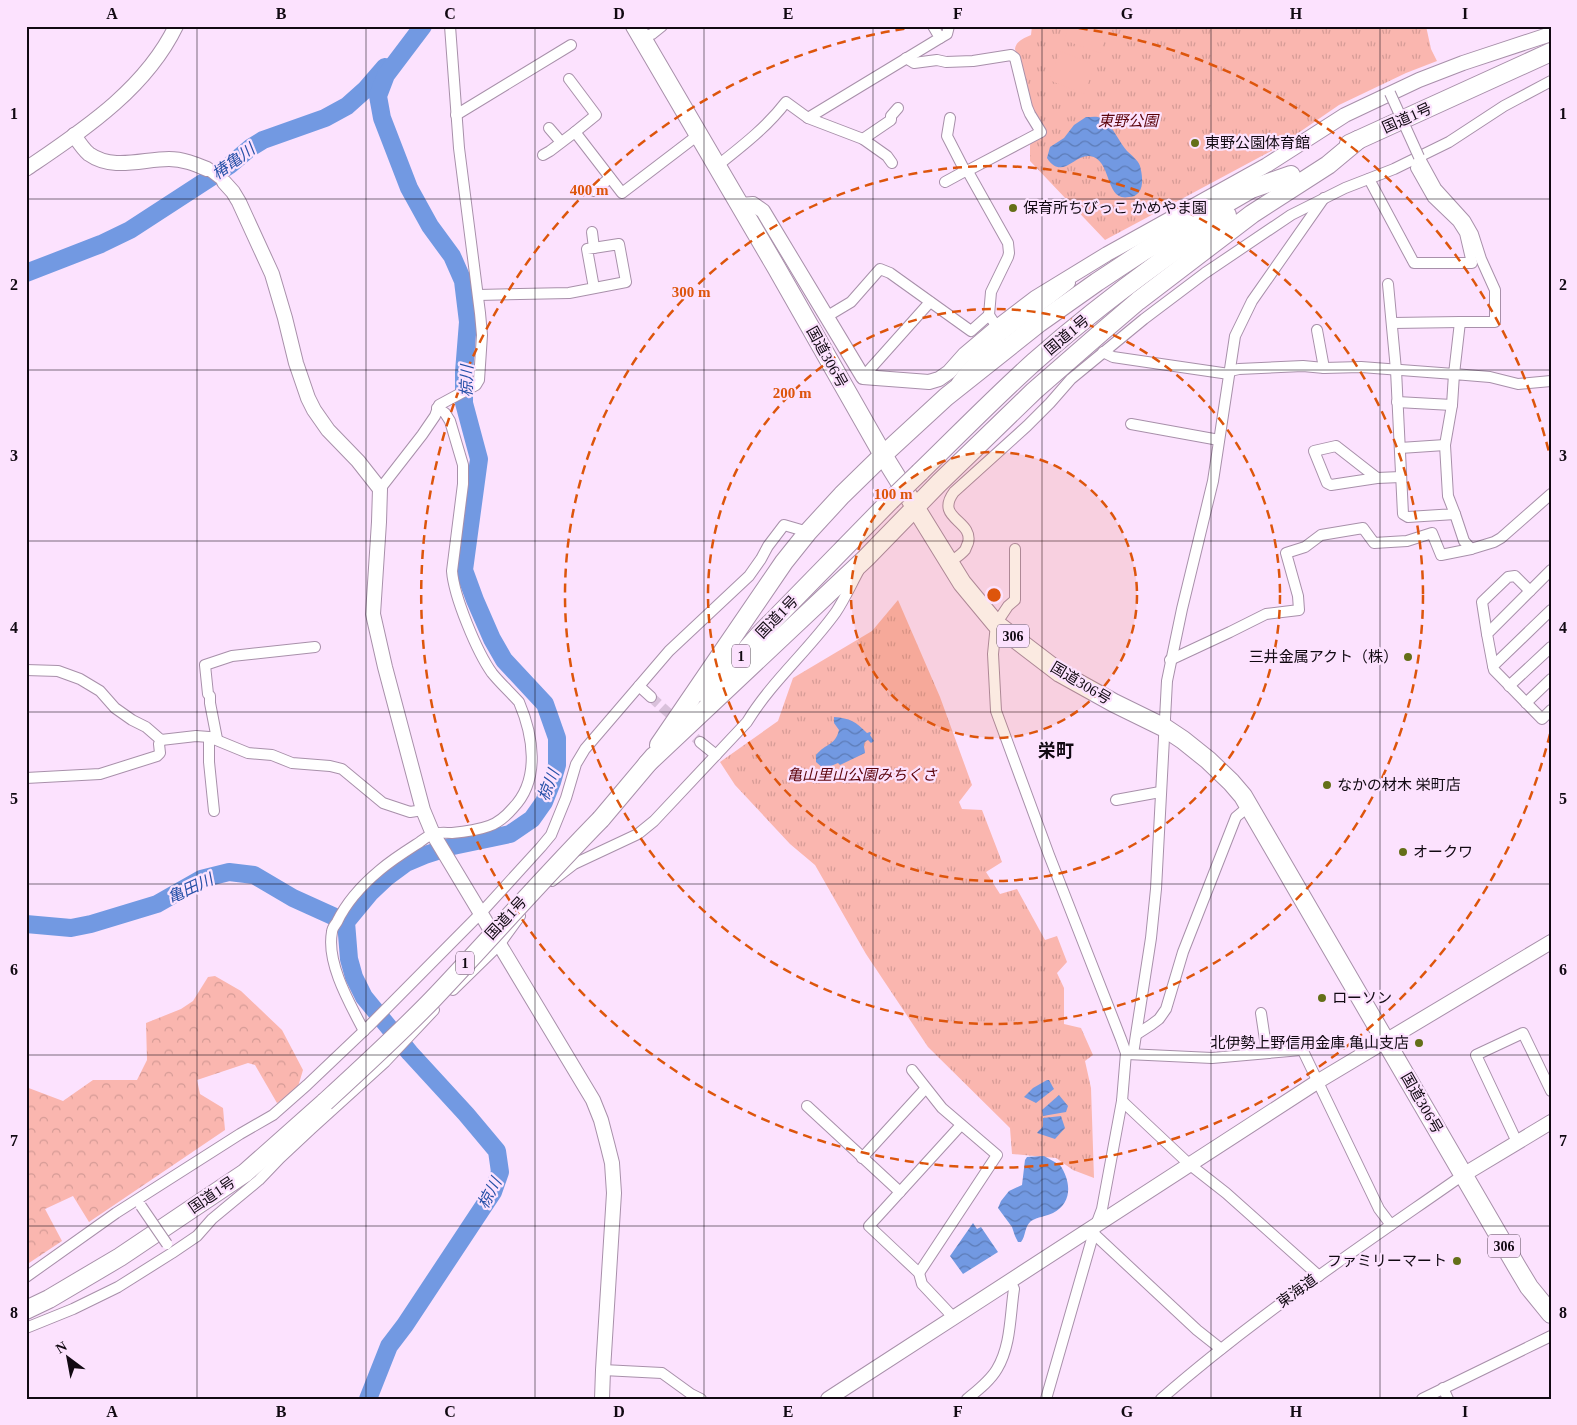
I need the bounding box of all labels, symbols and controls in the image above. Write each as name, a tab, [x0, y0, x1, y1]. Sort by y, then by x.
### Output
text: A	[106, 5, 118, 22]
text: B	[276, 5, 287, 22]
text: C	[444, 5, 456, 22]
text: D	[613, 5, 625, 22]
text: E	[783, 5, 793, 22]
text: F	[953, 5, 963, 22]
text: G	[1121, 5, 1134, 22]
text: H	[1290, 5, 1303, 22]
text: I	[1462, 5, 1468, 22]
street label: 国道1号	[1380, 100, 1434, 136]
text: 1	[10, 105, 18, 122]
text: 1	[1559, 105, 1567, 122]
park label: 東野公園	[1098, 113, 1160, 129]
place label: 東野公園体育館	[1205, 135, 1310, 151]
marker: 東野公園体育館	[1189, 137, 1201, 149]
water label: 椿亀川	[209, 139, 259, 182]
text: 400 m	[570, 182, 609, 198]
place label: 保育所ちびっこ かめやま園	[1023, 200, 1207, 216]
marker: 保育所ちびっこ かめやま園	[1007, 202, 1019, 214]
text: 2	[10, 276, 18, 293]
text: 2	[1559, 276, 1567, 293]
text: 300 m	[672, 284, 711, 300]
street label: 国道1号	[1042, 312, 1092, 358]
street label: 国道306号	[804, 324, 850, 390]
water label: 椋川	[457, 363, 476, 397]
text: 200 m	[773, 385, 812, 401]
text: 3	[10, 447, 18, 464]
text: 3	[1559, 447, 1567, 464]
text: 100 m	[874, 486, 913, 502]
centre of rings	[985, 586, 1003, 604]
street label: 国道1号	[753, 593, 801, 641]
text: 4	[10, 619, 18, 636]
text: 4	[1559, 619, 1567, 636]
road number: 306	[997, 624, 1029, 648]
road number: 1	[732, 644, 750, 668]
place label: 三井金属アクト（株）	[1249, 648, 1398, 665]
marker: 三井金属アクト（株）	[1402, 651, 1414, 663]
street label: 国道306号	[1048, 659, 1114, 707]
district label: 栄町	[1038, 741, 1074, 761]
water label: 椋川	[535, 765, 563, 803]
park label: 亀山里山公園みちくさ	[787, 767, 938, 783]
place label: なかの材木 栄町店	[1337, 776, 1461, 793]
marker: なかの材木 栄町店	[1321, 779, 1333, 791]
text: 5	[10, 790, 18, 807]
text: 5	[1559, 790, 1567, 807]
place label: オークワ	[1413, 844, 1473, 860]
marker: オークワ	[1397, 846, 1409, 858]
water label: 亀田川	[165, 870, 217, 906]
street label: 国道1号	[482, 893, 530, 943]
road number: 1	[456, 951, 474, 974]
text: 6	[10, 961, 18, 978]
text: 6	[1559, 961, 1567, 978]
place label: ローソン	[1332, 990, 1392, 1006]
marker: ローソン	[1316, 992, 1328, 1004]
place label: 北伊勢上野信用金庫 亀山支店	[1210, 1034, 1409, 1051]
marker: 北伊勢上野信用金庫 亀山支店	[1413, 1037, 1425, 1049]
street label: 国道306号	[1398, 1070, 1446, 1136]
text: 7	[10, 1132, 18, 1149]
text: 7	[1559, 1132, 1567, 1149]
water label: 椋川	[474, 1173, 505, 1211]
street label: 国道1号	[186, 1174, 238, 1216]
road number: 306	[1488, 1234, 1520, 1258]
place label: ファミリーマート	[1327, 1253, 1447, 1269]
marker: ファミリーマート	[1451, 1255, 1463, 1267]
street label: 東海道	[1274, 1271, 1320, 1311]
text: 8	[10, 1304, 18, 1321]
text: 8	[1559, 1304, 1567, 1321]
north arrow	[42, 1332, 92, 1382]
text: N	[53, 1338, 70, 1356]
text: A	[106, 1403, 118, 1420]
text: B	[276, 1403, 287, 1420]
text: C	[444, 1403, 456, 1420]
text: D	[613, 1403, 625, 1420]
text: E	[783, 1403, 793, 1420]
text: F	[953, 1403, 963, 1420]
text: G	[1121, 1403, 1134, 1420]
text: H	[1290, 1403, 1303, 1420]
text: I	[1462, 1403, 1468, 1420]

